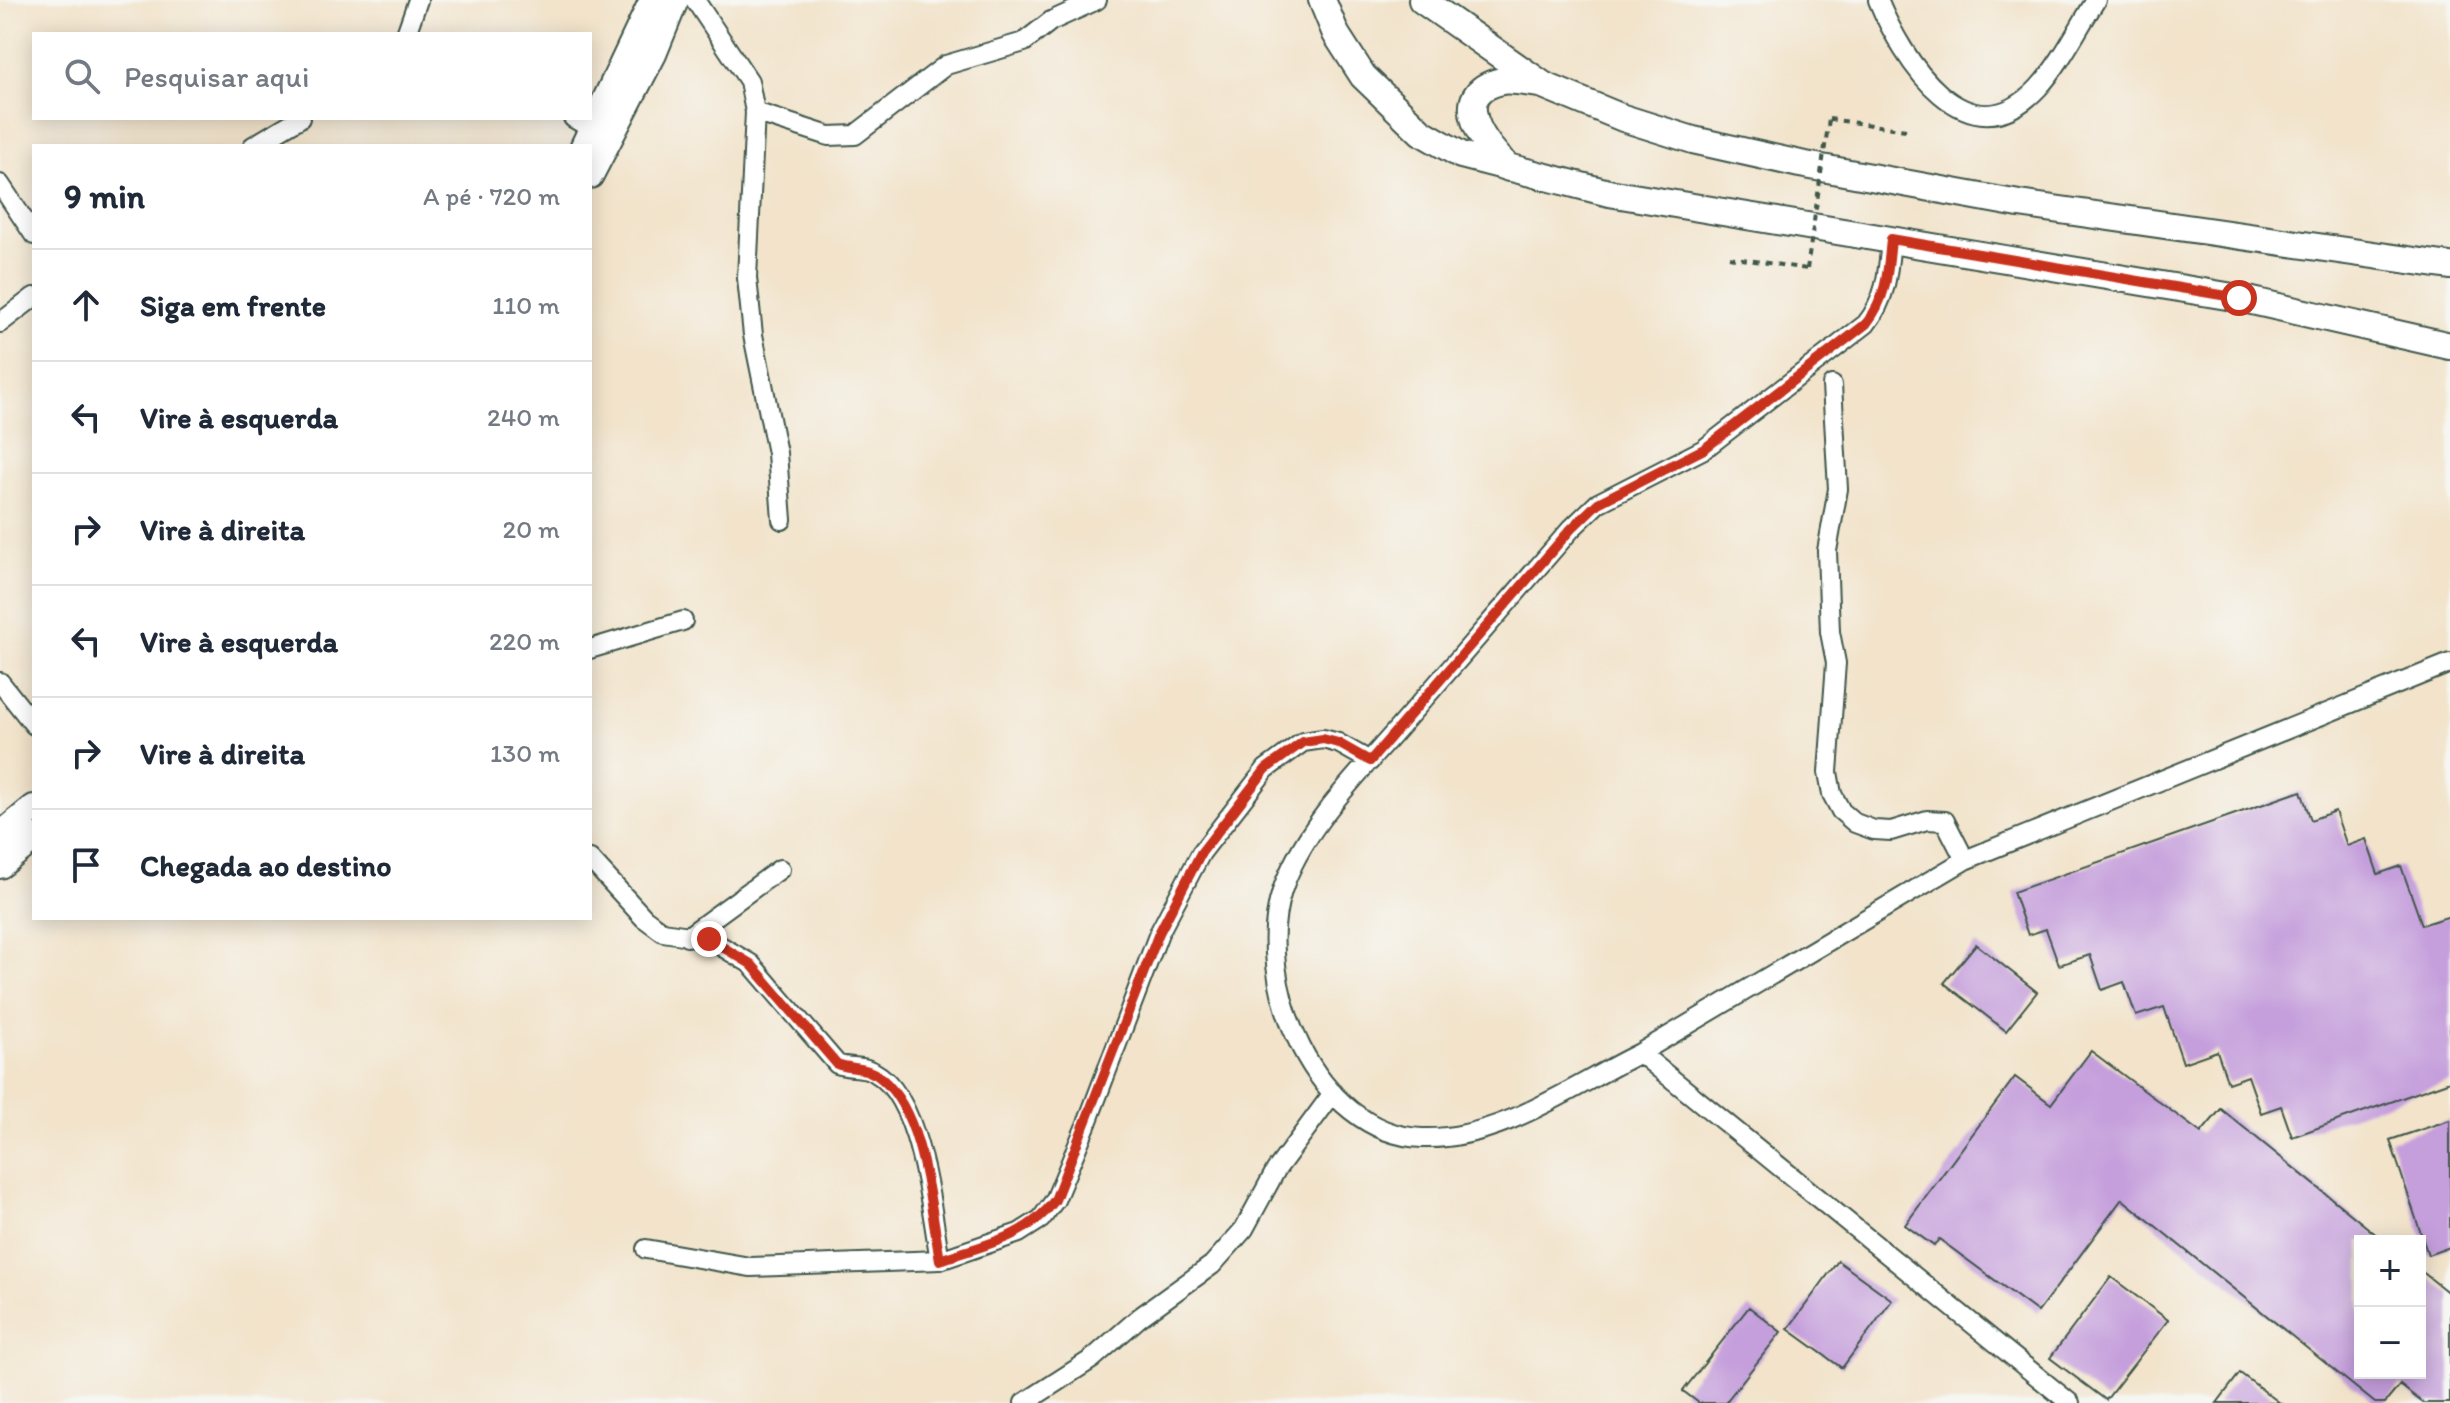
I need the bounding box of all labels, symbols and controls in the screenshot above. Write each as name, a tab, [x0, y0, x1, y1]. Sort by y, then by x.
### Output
search box	[32, 32, 592, 120]
icon: search	[60, 54, 104, 98]
text: Pesquisar aqui	[124, 58, 309, 95]
text: 9 min	[64, 176, 145, 217]
text: A pé · 720 m	[423, 180, 560, 212]
route start	[2221, 280, 2257, 316]
icon: ahead	[64, 283, 108, 327]
text: Siga em frente	[140, 287, 326, 324]
text: 110 m	[492, 289, 560, 321]
icon: left	[64, 395, 108, 439]
text: Vire à esquerda	[140, 399, 338, 436]
text: 240 m	[487, 401, 560, 433]
icon: right	[64, 507, 108, 551]
text: Vire à direita	[140, 511, 305, 548]
text: 20 m	[503, 513, 560, 545]
icon: left	[64, 619, 108, 663]
text: Vire à esquerda	[140, 623, 338, 660]
text: 220 m	[489, 625, 560, 657]
icon: right	[64, 731, 108, 775]
text: Vire à direita	[140, 735, 305, 772]
text: 130 m	[490, 737, 560, 769]
icon: arrive	[64, 843, 108, 887]
text: Chegada ao destino	[140, 847, 392, 884]
route end	[691, 921, 727, 957]
map controls	[2354, 1235, 2426, 1379]
button: +	[2354, 1235, 2426, 1307]
button: −	[2354, 1307, 2426, 1379]

